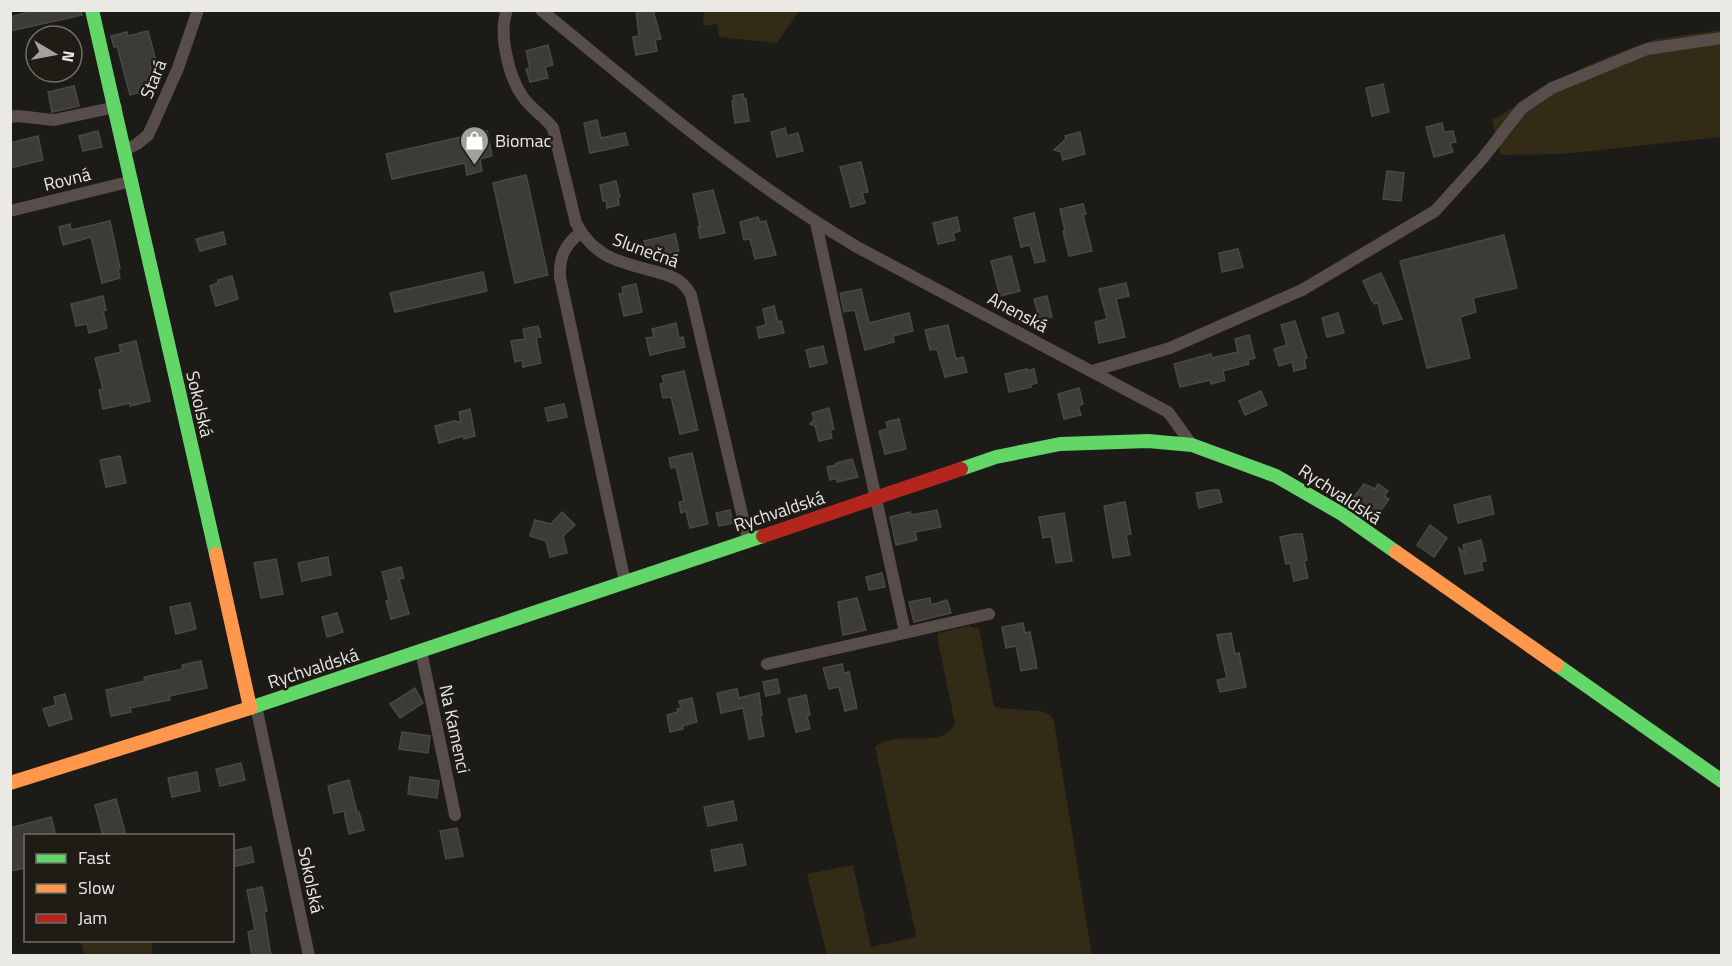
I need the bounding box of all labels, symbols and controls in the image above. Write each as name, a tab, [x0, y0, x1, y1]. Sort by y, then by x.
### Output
north arrow	[24, 24, 84, 84]
text: N	[56, 49, 82, 64]
street label: Stará	[133, 55, 173, 103]
shop icon: Biomac	[458, 124, 490, 166]
place label: Biomac	[495, 127, 552, 154]
street label: Rovná	[41, 160, 93, 198]
street label: Slunečná	[609, 226, 683, 274]
street label: Anenská	[983, 285, 1053, 339]
street label: Sokolská	[179, 368, 221, 440]
street label: Rychvaldská	[1293, 457, 1387, 531]
street label: Rychvaldská	[730, 484, 828, 538]
street label: Rychvaldská	[264, 641, 362, 695]
street label: Na Kamenci	[432, 682, 478, 776]
legend	[24, 834, 234, 942]
text: Fast	[78, 844, 111, 871]
street label: Sokolská	[291, 844, 331, 916]
text: Slow	[78, 874, 115, 901]
text: Jam	[78, 904, 107, 931]

